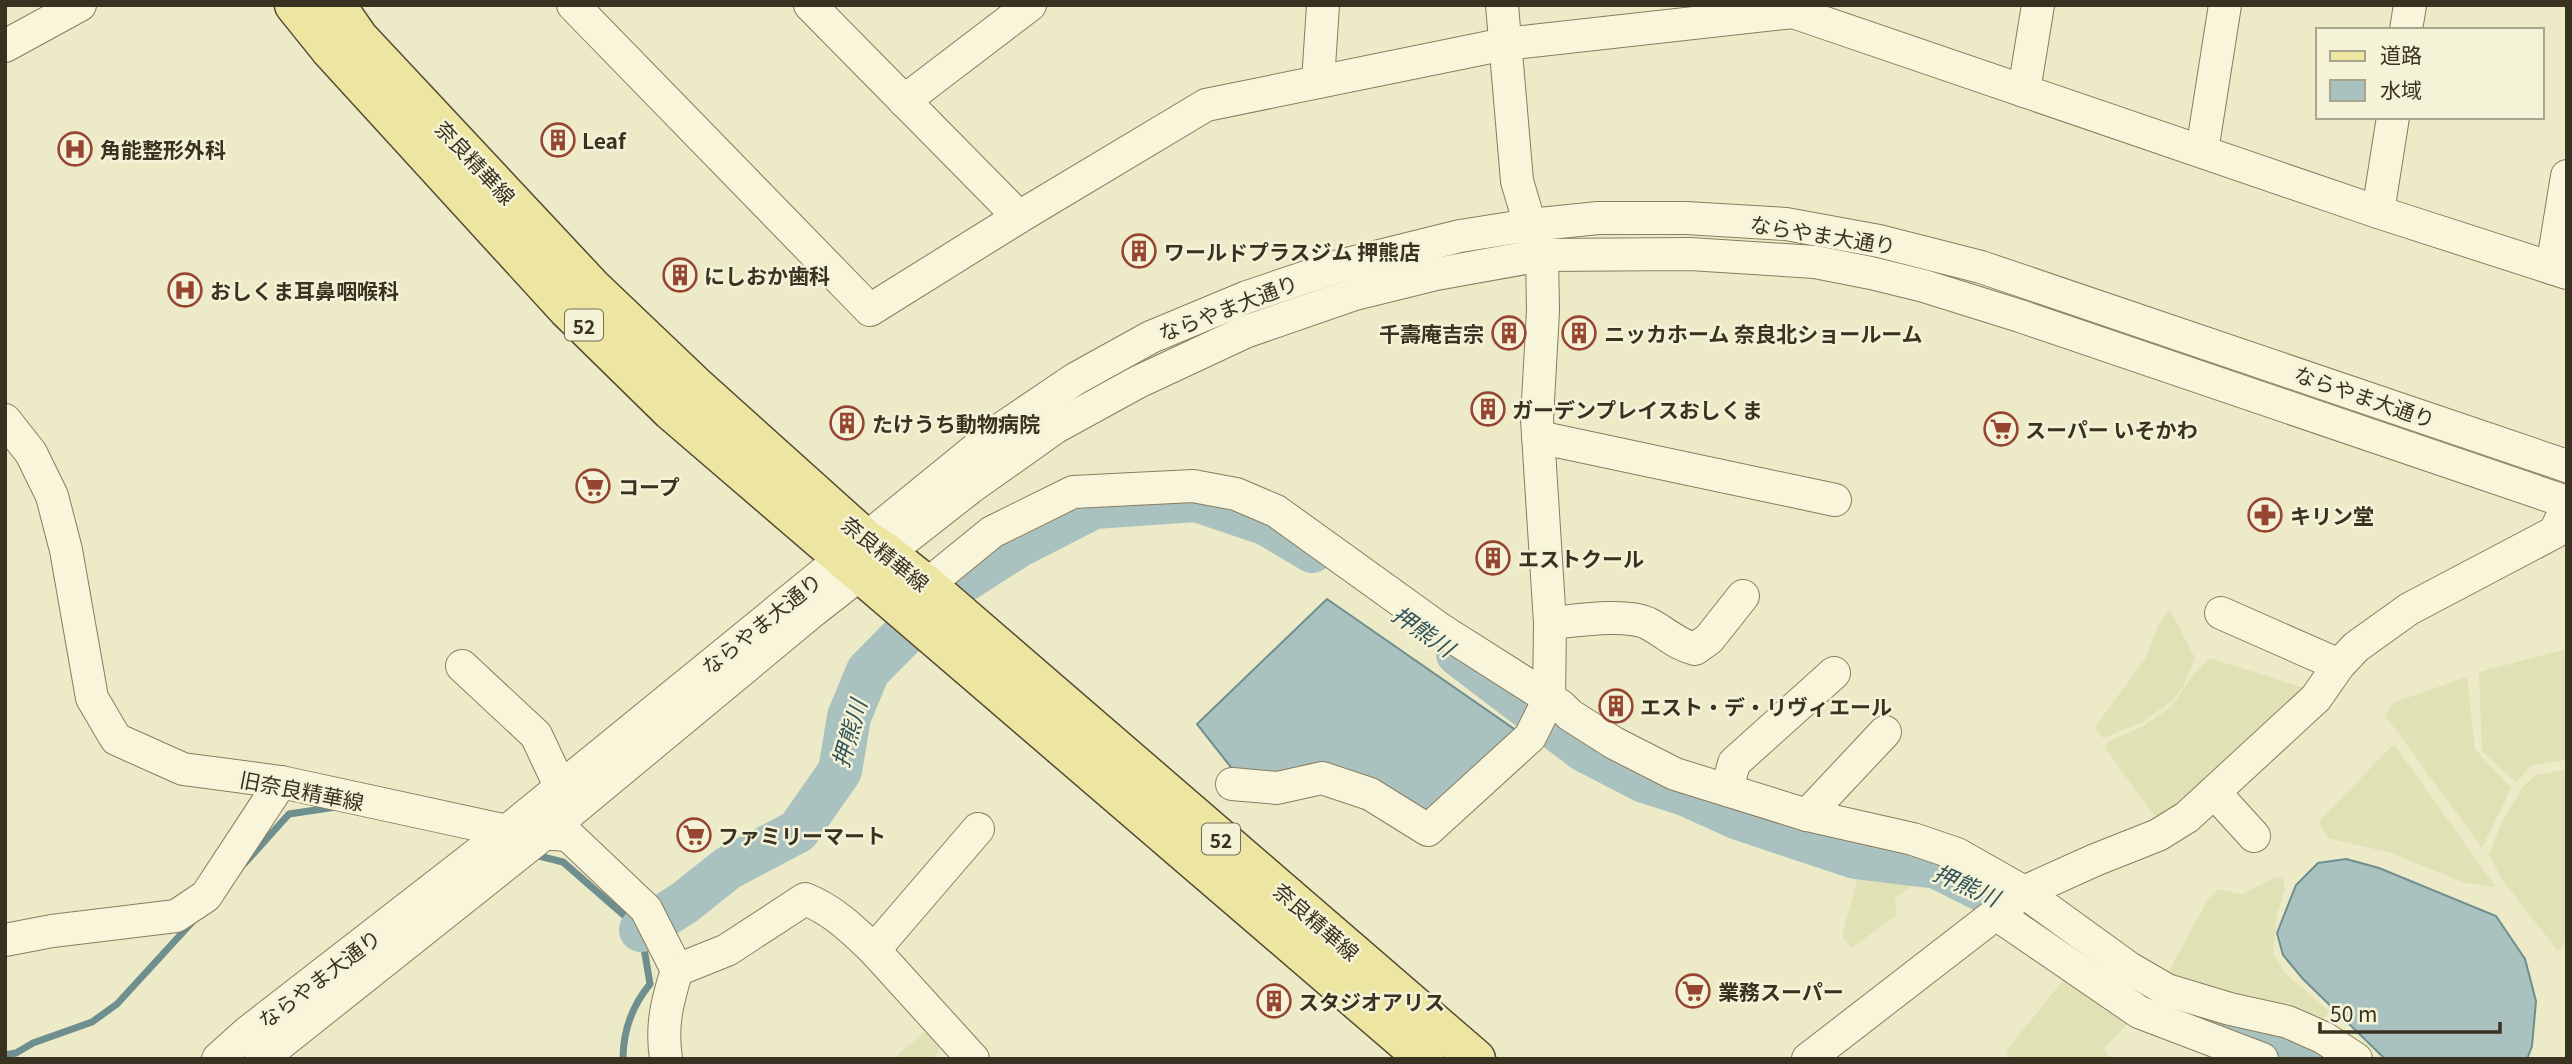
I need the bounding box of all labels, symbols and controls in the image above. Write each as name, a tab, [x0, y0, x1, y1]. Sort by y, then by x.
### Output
legend	[2316, 28, 2544, 119]
text: 道路	[2380, 39, 2422, 69]
text: 水域	[2380, 74, 2422, 104]
street label: 奈良精華線	[429, 113, 523, 211]
building icon: Leaf	[539, 121, 577, 159]
place label: Leaf	[582, 125, 627, 155]
hospital icon: 角能整形外科	[56, 130, 94, 168]
place label: 角能整形外科	[100, 134, 226, 164]
street label: ならやま大通り	[1748, 208, 1898, 260]
building icon: ワールドプラスジム 押熊店	[1120, 232, 1158, 270]
place label: ワールドプラスジム 押熊店	[1164, 236, 1420, 266]
building icon: にしおか歯科	[661, 256, 699, 294]
place label: にしおか歯科	[704, 260, 830, 290]
street label: ならやま大通り	[1154, 267, 1302, 347]
hospital icon: おしくま耳鼻咽喉科	[166, 271, 204, 309]
place label: おしくま耳鼻咽喉科	[210, 275, 399, 305]
road number: 52	[565, 310, 603, 340]
building icon: 千壽庵吉宗	[1490, 314, 1528, 352]
building icon: ニッカホーム 奈良北ショールーム	[1560, 314, 1598, 352]
place label: 千壽庵吉宗	[1379, 318, 1484, 348]
place label: ニッカホーム 奈良北ショールーム	[1604, 318, 1923, 348]
street label: ならやま大通り	[2291, 358, 2439, 434]
building icon: ガーデンプレイスおしくま	[1469, 390, 1507, 428]
place label: ガーデンプレイスおしくま	[1512, 394, 1763, 424]
building icon: たけうち動物病院	[828, 404, 866, 442]
place label: たけうち動物病院	[872, 408, 1040, 438]
supermarket icon: スーパー いそかわ	[1982, 410, 2020, 448]
place label: スーパー いそかわ	[2025, 414, 2198, 444]
supermarket icon: コープ	[574, 467, 612, 505]
place label: コープ	[618, 471, 680, 501]
pharmacy icon: キリン堂	[2246, 496, 2284, 534]
place label: キリン堂	[2290, 500, 2374, 530]
street label: 奈良精華線	[836, 508, 936, 598]
building icon: エストクール	[1474, 539, 1512, 577]
place label: エストクール	[1518, 543, 1644, 573]
street label: ならやま大通り	[694, 565, 828, 681]
water label: 押熊川	[1386, 596, 1464, 665]
building icon: エスト・デ・リヴィエール	[1597, 687, 1635, 725]
place label: エスト・デ・リヴィエール	[1640, 691, 1892, 721]
water label: 押熊川	[822, 692, 875, 771]
street label: 旧奈良精華線	[237, 763, 367, 817]
supermarket icon: ファミリーマート	[675, 816, 713, 854]
place label: ファミリーマート	[718, 820, 886, 850]
road number: 52	[1202, 824, 1240, 854]
water label: 押熊川	[1929, 854, 2008, 915]
street label: 奈良精華線	[1268, 875, 1366, 967]
street label: ならやま大通り	[251, 922, 387, 1034]
supermarket icon: 業務スーパー	[1674, 972, 1712, 1010]
place label: 業務スーパー	[1718, 976, 1844, 1006]
building icon: スタジオアリス	[1255, 982, 1293, 1020]
place label: スタジオアリス	[1298, 986, 1445, 1016]
scale bar	[2320, 990, 2500, 1034]
text: 50 m	[2330, 998, 2377, 1028]

